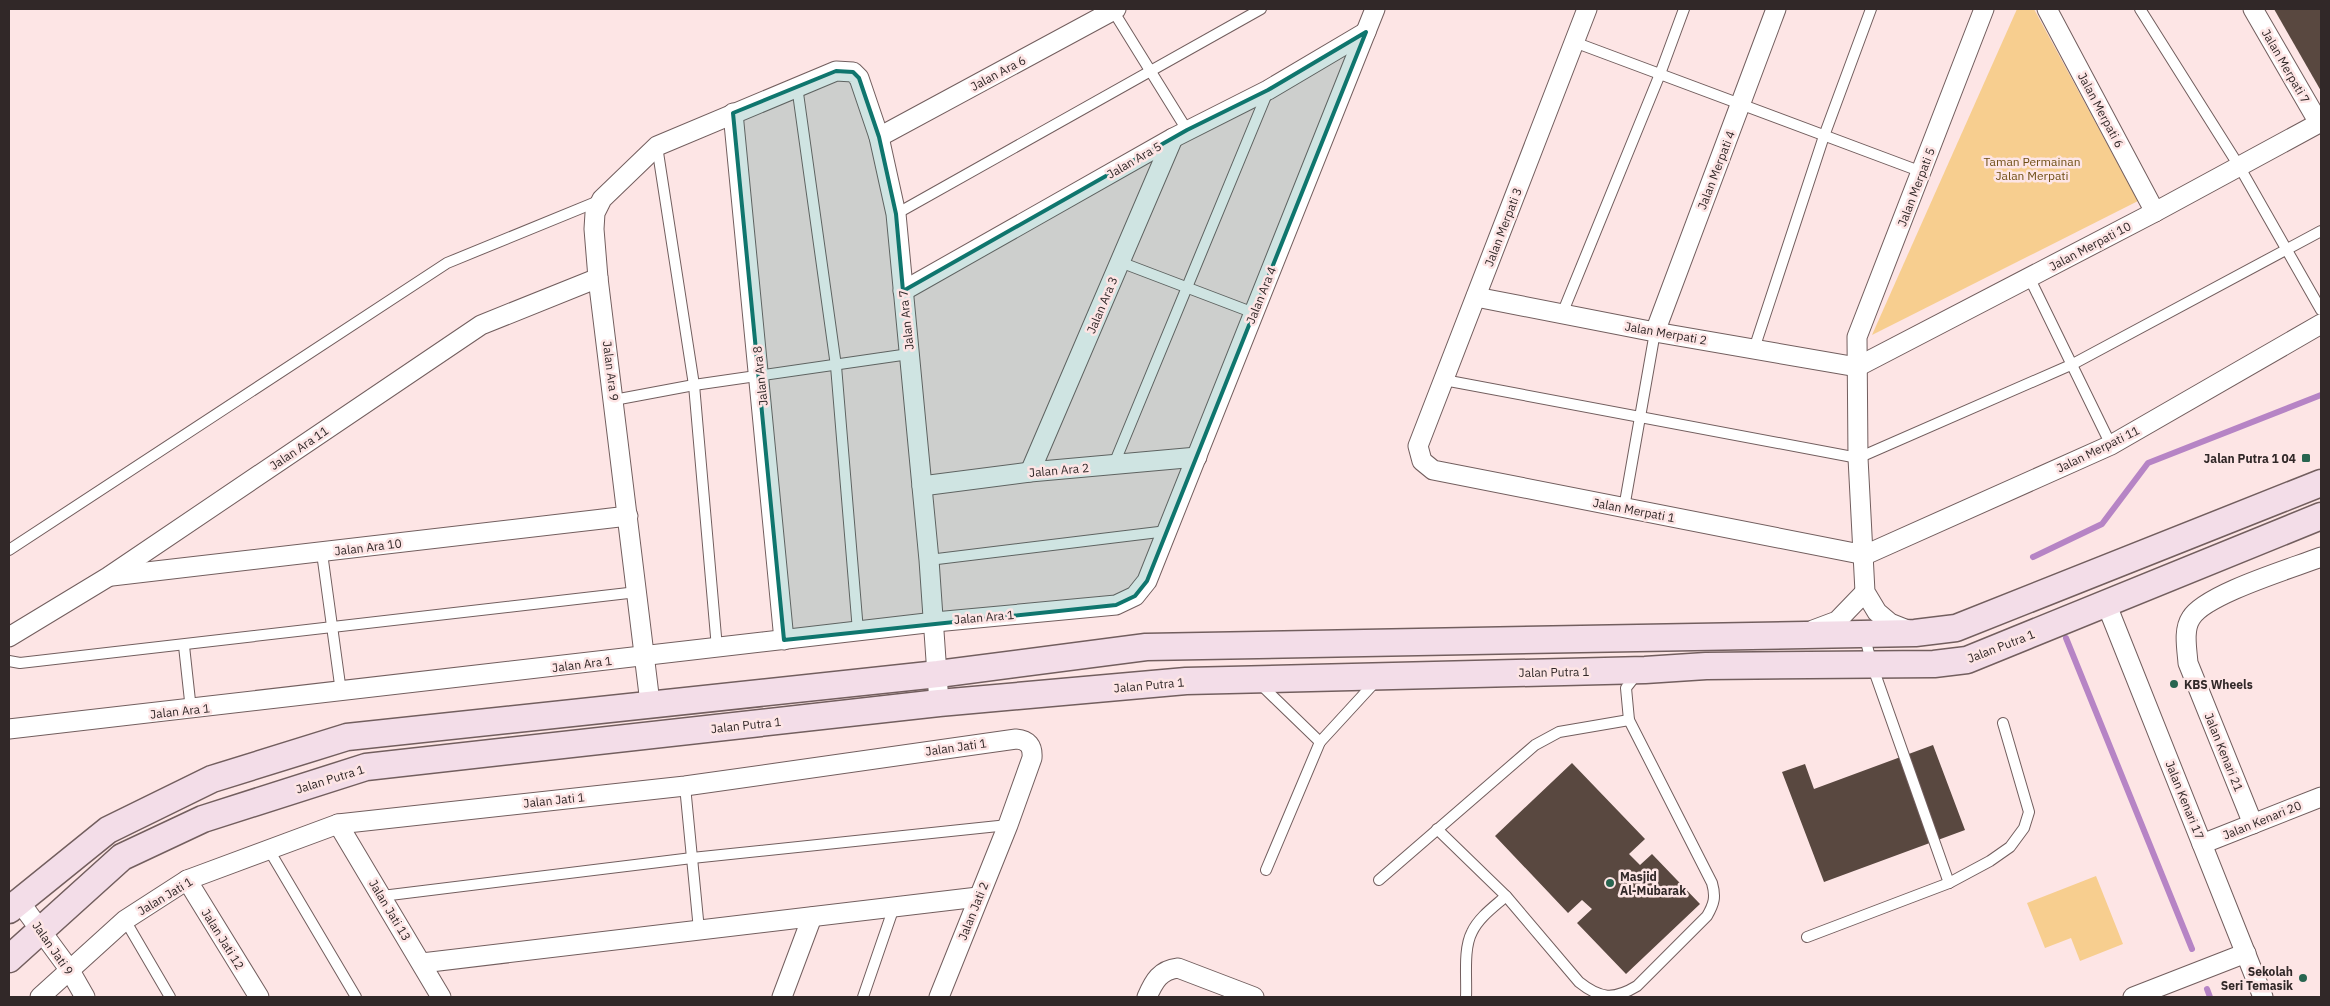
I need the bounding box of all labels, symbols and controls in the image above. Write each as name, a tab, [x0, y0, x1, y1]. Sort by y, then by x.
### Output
street label: Jalan Merpati 7	[2259, 26, 2313, 106]
street label: Jalan Ara 6	[968, 52, 1028, 94]
street label: Jalan Merpati 6	[2075, 70, 2127, 150]
street label: Jalan Merpati 4	[1694, 128, 1738, 212]
street label: Jalan Ara 5	[1104, 138, 1164, 182]
street label: Jalan Merpati 5	[1894, 145, 1938, 229]
park label: Taman Permainan Jalan Merpati	[1984, 154, 2080, 183]
street label: Jalan Merpati 3	[1481, 185, 1525, 269]
street label: Jalan Merpati 10	[2047, 218, 2133, 274]
street label: Jalan Ara 4	[1243, 264, 1279, 326]
street label: Jalan Ara 3	[1083, 274, 1121, 336]
street label: Jalan Ara 7	[895, 289, 917, 351]
street label: Jalan Merpati 2	[1624, 318, 1708, 348]
street label: Jalan Ara 9	[600, 340, 622, 402]
street label: Jalan Ara 8	[749, 345, 771, 407]
street label: Jalan Merpati 11	[2054, 422, 2142, 476]
street label: Jalan Ara 11	[267, 423, 331, 473]
place label: Jalan Putra 1 04	[2204, 451, 2296, 466]
marker: Jalan Putra 1 04	[2300, 452, 2312, 464]
street label: Jalan Ara 2	[1028, 460, 1090, 480]
street label: Jalan Merpati 1	[1592, 495, 1676, 525]
street label: Jalan Ara 10	[334, 535, 402, 559]
street label: Jalan Ara 1	[953, 607, 1015, 627]
street label: Jalan Putra 1	[1965, 626, 2037, 666]
street label: Jalan Ara 1	[551, 653, 613, 675]
street label: Jalan Putra 1	[1518, 664, 1590, 680]
street label: Jalan Putra 1	[1113, 674, 1185, 696]
place label: KBS Wheels	[2184, 677, 2253, 692]
marker: KBS Wheels	[2168, 678, 2180, 690]
street label: Jalan Ara 1	[149, 700, 211, 722]
street label: Jalan Kenari 21	[2201, 710, 2247, 794]
street label: Jalan Putra 1	[710, 714, 782, 736]
street label: Jalan Jati 1	[924, 735, 988, 759]
street label: Jalan Kenari 17	[2162, 758, 2208, 842]
street label: Jalan Putra 1	[294, 761, 366, 797]
street label: Jalan Jati 1	[523, 789, 585, 811]
street label: Jalan Kenari 20	[2220, 797, 2304, 843]
place label: Masjid Al-Mubarak	[1620, 869, 1686, 898]
street label: Jalan Jati 1	[135, 874, 195, 918]
street label: Jalan Jati 13	[366, 877, 414, 943]
marker: Masjid Al-Mubarak	[1604, 877, 1616, 889]
street label: Jalan Jati 2	[955, 880, 991, 942]
street label: Jalan Jati 12	[198, 906, 248, 972]
street label: Jalan Jati 9	[29, 918, 77, 978]
place label: Sekolah Seri Temasik	[2221, 964, 2293, 993]
marker: Sekolah Seri Temasik	[2297, 972, 2309, 984]

